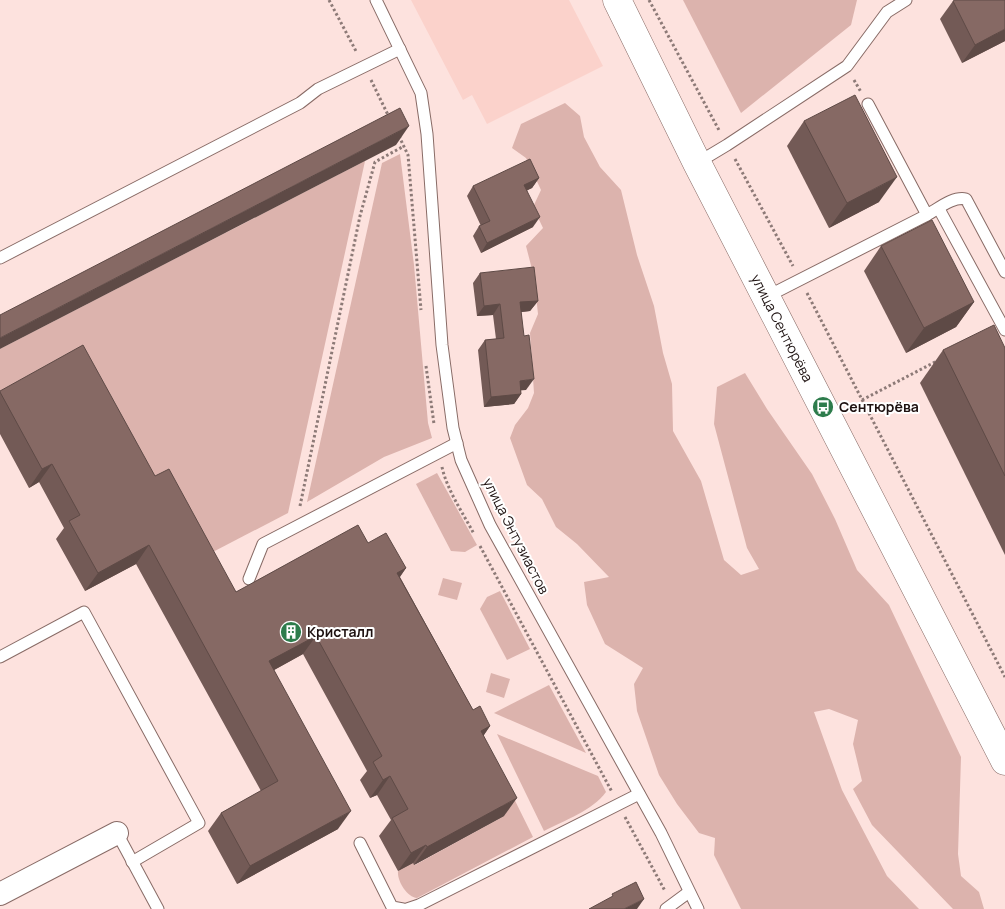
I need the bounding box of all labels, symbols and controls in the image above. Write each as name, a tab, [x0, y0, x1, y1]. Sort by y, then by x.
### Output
street label: улица Сентюрёва	[747, 271, 818, 385]
bus stop icon: Сентюрёва	[811, 395, 835, 419]
place label: Сентюрёва	[839, 397, 919, 416]
street label: улица Энтузиастов	[479, 474, 554, 598]
building icon: Кристалл	[279, 620, 303, 644]
place label: Кристалл	[307, 622, 373, 641]

